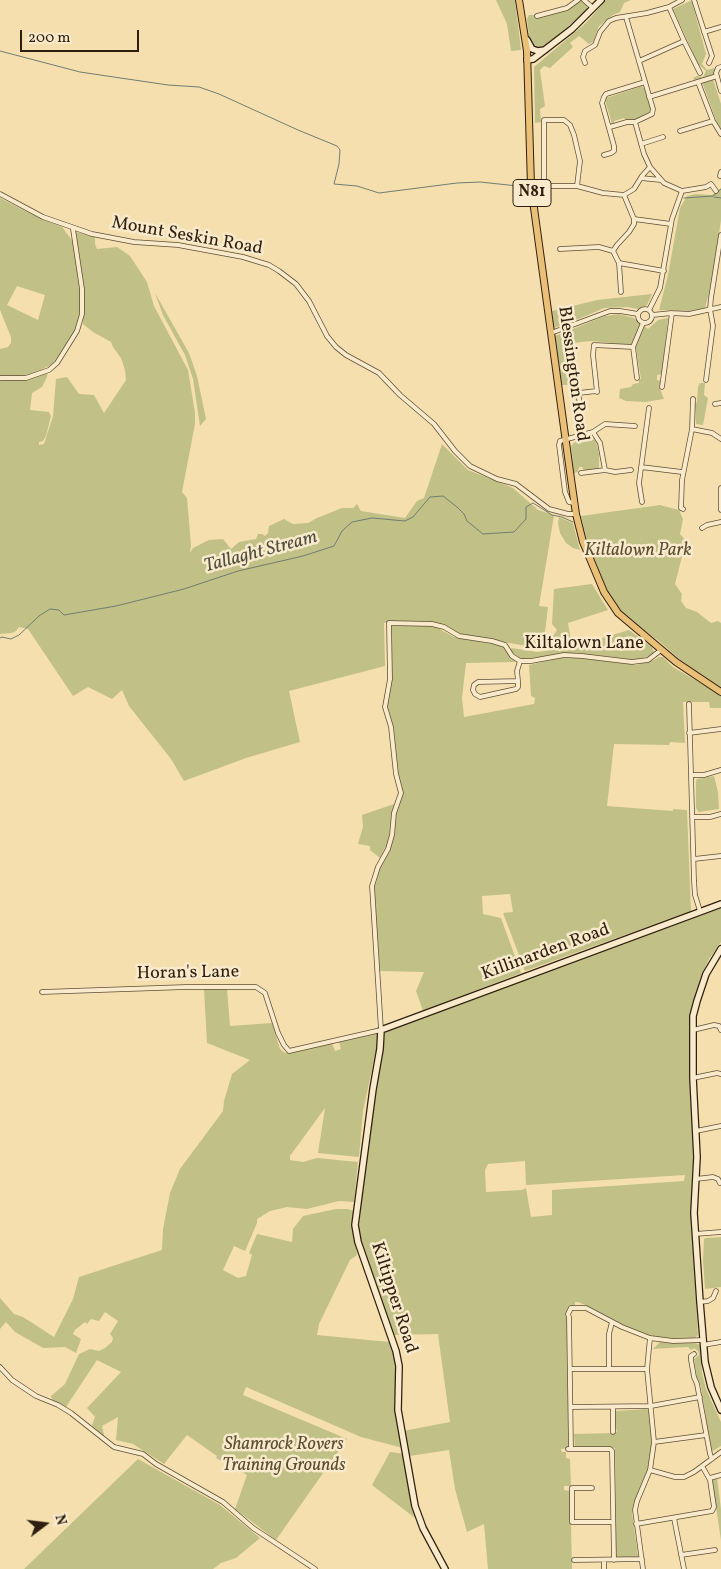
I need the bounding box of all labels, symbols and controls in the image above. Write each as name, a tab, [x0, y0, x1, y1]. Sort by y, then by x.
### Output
scale bar	[22, 20, 141, 52]
text: 200 m	[28, 28, 71, 49]
road number: N81	[513, 180, 551, 207]
street label: Mount Seskin Road	[110, 213, 264, 261]
street label: Blessington Road	[552, 305, 592, 443]
water label: Tallaght Stream	[202, 527, 320, 579]
park label: Kiltalown Park	[584, 541, 692, 563]
street label: Kiltalown Lane	[524, 634, 644, 656]
street label: Killinarden Road	[479, 920, 613, 986]
street label: Horan's Lane	[136, 962, 240, 986]
street label: Kiltipper Road	[365, 1240, 421, 1356]
park label: Shamrock Rovers Training Grounds	[222, 1435, 346, 1478]
north arrow	[20, 1499, 70, 1549]
text: N	[49, 1513, 70, 1527]

